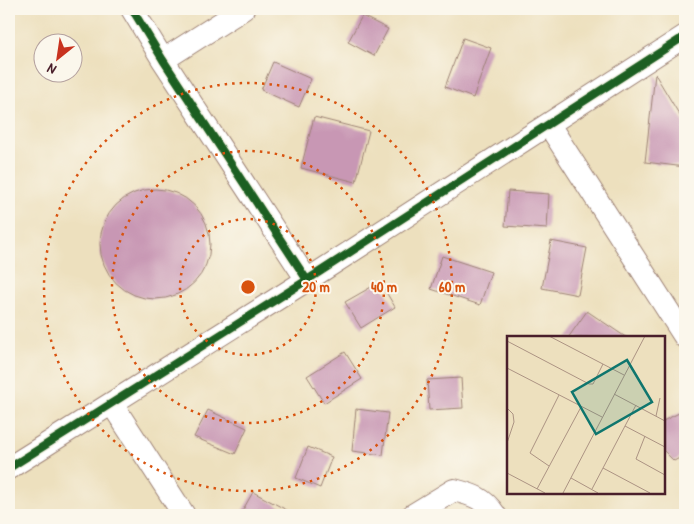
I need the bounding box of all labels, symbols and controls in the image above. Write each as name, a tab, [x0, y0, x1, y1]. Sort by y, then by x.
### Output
north arrow	[32, 32, 82, 82]
text: N	[43, 59, 59, 80]
text: 20 m	[302, 276, 330, 297]
text: 40 m	[371, 276, 397, 297]
text: 60 m	[439, 276, 465, 297]
centre of rings	[239, 278, 257, 296]
inset map	[507, 336, 664, 494]

